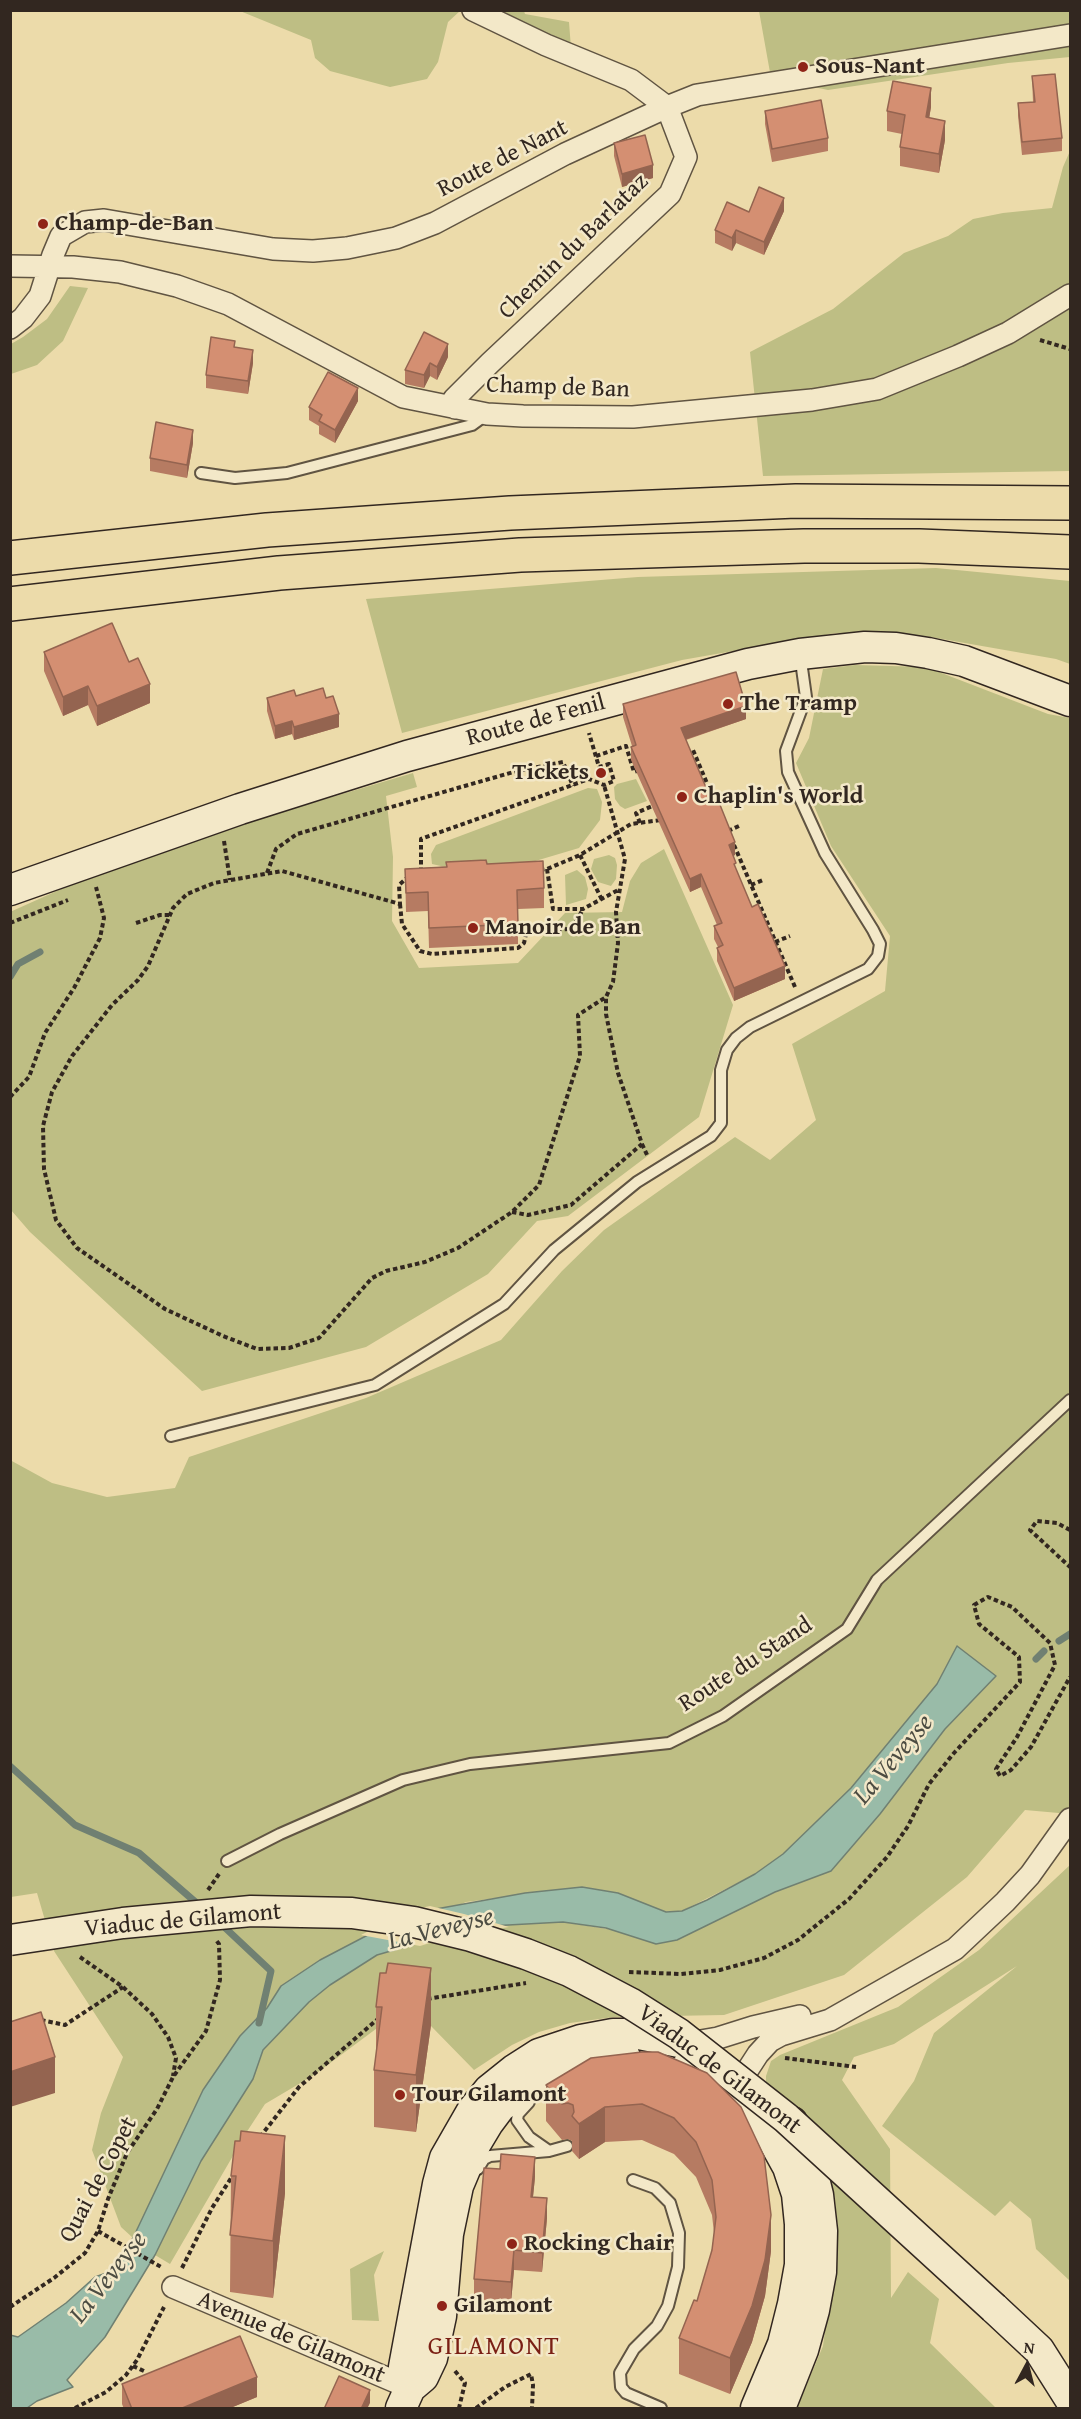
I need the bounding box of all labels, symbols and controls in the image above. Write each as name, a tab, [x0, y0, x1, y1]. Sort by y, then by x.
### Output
place label: Sous-Nant	[815, 53, 925, 81]
marker: Sous-Nant	[796, 60, 810, 74]
street label: Route de Nant	[433, 114, 573, 204]
street label: Chemin du Barlataz	[493, 168, 655, 326]
place label: Champ-de-Ban	[55, 210, 213, 238]
marker: Champ-de-Ban	[36, 217, 50, 231]
street label: Champ de Ban	[486, 371, 630, 405]
street label: Route de Fenil	[463, 689, 609, 753]
place label: The Tramp	[740, 690, 857, 718]
marker: The Tramp	[721, 697, 735, 711]
place label: Tickets	[512, 759, 589, 787]
marker: Tickets	[594, 766, 608, 780]
place label: Chaplin's World	[694, 783, 864, 811]
marker: Chaplin's World	[675, 790, 689, 804]
place label: Manoir de Ban	[485, 914, 641, 942]
marker: Manoir de Ban	[466, 921, 480, 935]
street label: Route du Stand	[674, 1611, 818, 1719]
water label: La Veveyse	[847, 1709, 941, 1811]
street label: Viaduc de Gilamont	[83, 1898, 283, 1944]
water label: La Veveyse	[385, 1902, 497, 1958]
street label: Viaduc de Gilamont	[631, 1999, 807, 2141]
place label: Tour Gilamont	[412, 2081, 566, 2109]
marker: Tour Gilamont	[393, 2088, 407, 2102]
street label: Quai de Copet	[54, 2112, 144, 2248]
water label: La Veveyse	[63, 2226, 155, 2330]
place label: Rocking Chair	[524, 2230, 674, 2258]
marker: Rocking Chair	[505, 2237, 519, 2251]
street label: Avenue de Gilamont	[193, 2285, 389, 2391]
place label: Gilamont	[454, 2292, 552, 2320]
marker: Gilamont	[435, 2299, 449, 2313]
district label: GILAMONT	[428, 2331, 560, 2363]
north arrow	[997, 2335, 1057, 2395]
text: N	[1022, 2335, 1036, 2360]

